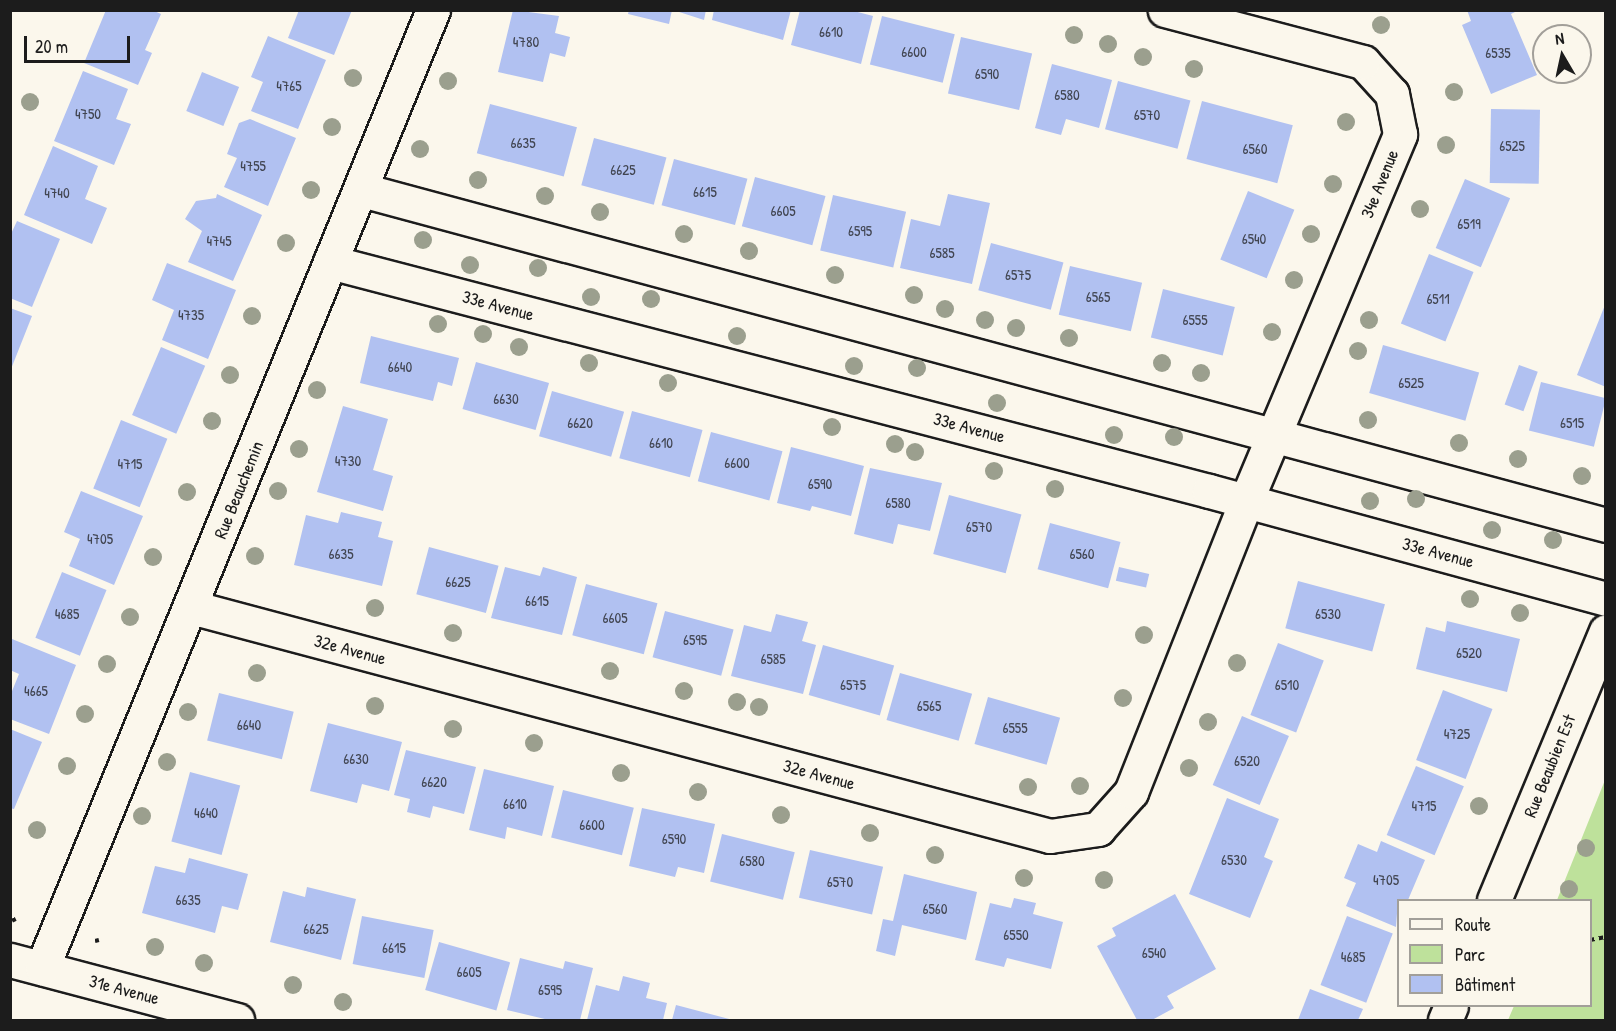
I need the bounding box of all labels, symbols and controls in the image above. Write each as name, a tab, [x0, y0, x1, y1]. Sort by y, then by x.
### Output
house number: 6610	[819, 23, 843, 41]
scale bar	[27, 24, 134, 62]
north arrow	[1532, 24, 1592, 84]
text: N	[1554, 27, 1565, 50]
house number: 4780	[513, 33, 539, 51]
text: 20 m	[35, 34, 68, 59]
house number: 6600	[901, 43, 927, 61]
house number: 6535	[1485, 44, 1511, 62]
house number: 6590	[975, 65, 999, 83]
house number: 4765	[276, 77, 302, 95]
house number: 6580	[1054, 86, 1080, 104]
house number: 4750	[75, 105, 101, 123]
house number: 6570	[1134, 106, 1160, 124]
house number: 6635	[510, 134, 536, 152]
house number: 6525	[1499, 137, 1525, 155]
house number: 6560	[1242, 140, 1268, 158]
street label: 34e Avenue	[1357, 147, 1403, 221]
house number: 4755	[240, 157, 266, 175]
house number: 6625	[610, 161, 636, 179]
house number: 6615	[693, 183, 717, 201]
house number: 4740	[44, 184, 70, 202]
house number: 6605	[770, 202, 796, 220]
house number: 6519	[1457, 215, 1481, 233]
house number: 6595	[848, 222, 872, 240]
house number: 6540	[1242, 230, 1266, 248]
house number: 4745	[206, 232, 232, 250]
house number: 6585	[929, 244, 955, 262]
house number: 6575	[1005, 266, 1031, 284]
street label: 33e Avenue	[460, 286, 536, 326]
house number: 6565	[1086, 288, 1110, 306]
house number: 6511	[1426, 290, 1450, 308]
house number: 4735	[178, 306, 204, 324]
house number: 6555	[1182, 311, 1208, 329]
house number: 6640	[388, 358, 412, 376]
house number: 6525	[1398, 374, 1424, 392]
house number: 6630	[493, 390, 519, 408]
street label: 33e Avenue	[931, 408, 1007, 448]
house number: 6620	[567, 414, 593, 432]
house number: 6515	[1560, 414, 1584, 432]
house number: 6610	[649, 434, 673, 452]
street label: Rue Beauchemin	[210, 438, 268, 542]
house number: 4730	[335, 452, 361, 470]
house number: 6600	[724, 454, 750, 472]
house number: 4715	[118, 455, 142, 473]
house number: 6590	[808, 475, 832, 493]
house number: 6580	[885, 494, 911, 512]
house number: 6570	[966, 518, 992, 536]
house number: 4705	[87, 530, 113, 548]
street label: 33e Avenue	[1400, 533, 1476, 573]
house number: 6635	[328, 545, 354, 563]
house number: 6560	[1069, 545, 1095, 563]
house number: 6625	[445, 573, 471, 591]
house number: 6615	[525, 592, 549, 610]
house number: 4685	[55, 605, 79, 623]
house number: 6530	[1315, 605, 1341, 623]
house number: 6605	[602, 609, 628, 627]
street label: 32e Avenue	[312, 630, 388, 670]
house number: 6595	[683, 631, 707, 649]
house number: 6520	[1456, 644, 1482, 662]
house number: 6585	[760, 650, 786, 668]
house number: 6575	[840, 676, 866, 694]
house number: 6510	[1275, 676, 1299, 694]
house number: 4665	[24, 682, 48, 700]
house number: 6565	[917, 697, 941, 715]
street label: Rue Beaubien Est	[1520, 711, 1580, 821]
house number: 6640	[237, 716, 261, 734]
house number: 6555	[1002, 719, 1028, 737]
house number: 4725	[1444, 725, 1470, 743]
house number: 6630	[343, 750, 369, 768]
house number: 6520	[1234, 752, 1260, 770]
street label: 32e Avenue	[781, 755, 857, 795]
house number: 6620	[421, 773, 447, 791]
house number: 6610	[503, 795, 527, 813]
house number: 4715	[1412, 797, 1436, 815]
house number: 4640	[194, 804, 218, 822]
house number: 6600	[579, 816, 605, 834]
house number: 6590	[662, 830, 686, 848]
house number: 6530	[1221, 851, 1247, 869]
house number: 6580	[739, 852, 765, 870]
house number: 4705	[1373, 871, 1399, 889]
house number: 6570	[827, 873, 853, 891]
house number: 6635	[175, 891, 201, 909]
legend	[1397, 899, 1592, 1007]
house number: 6560	[922, 900, 948, 918]
text: Route	[1455, 912, 1491, 937]
house number: 6625	[303, 920, 329, 938]
house number: 6550	[1003, 926, 1029, 944]
house number: 6615	[382, 939, 406, 957]
text: Parc	[1455, 942, 1485, 967]
house number: 6540	[1142, 944, 1166, 962]
house number: 4685	[1341, 948, 1365, 966]
house number: 6605	[456, 963, 482, 981]
street label: 31e Avenue	[87, 970, 161, 1010]
text: Bâtiment	[1455, 972, 1515, 997]
house number: 6595	[538, 981, 562, 999]

